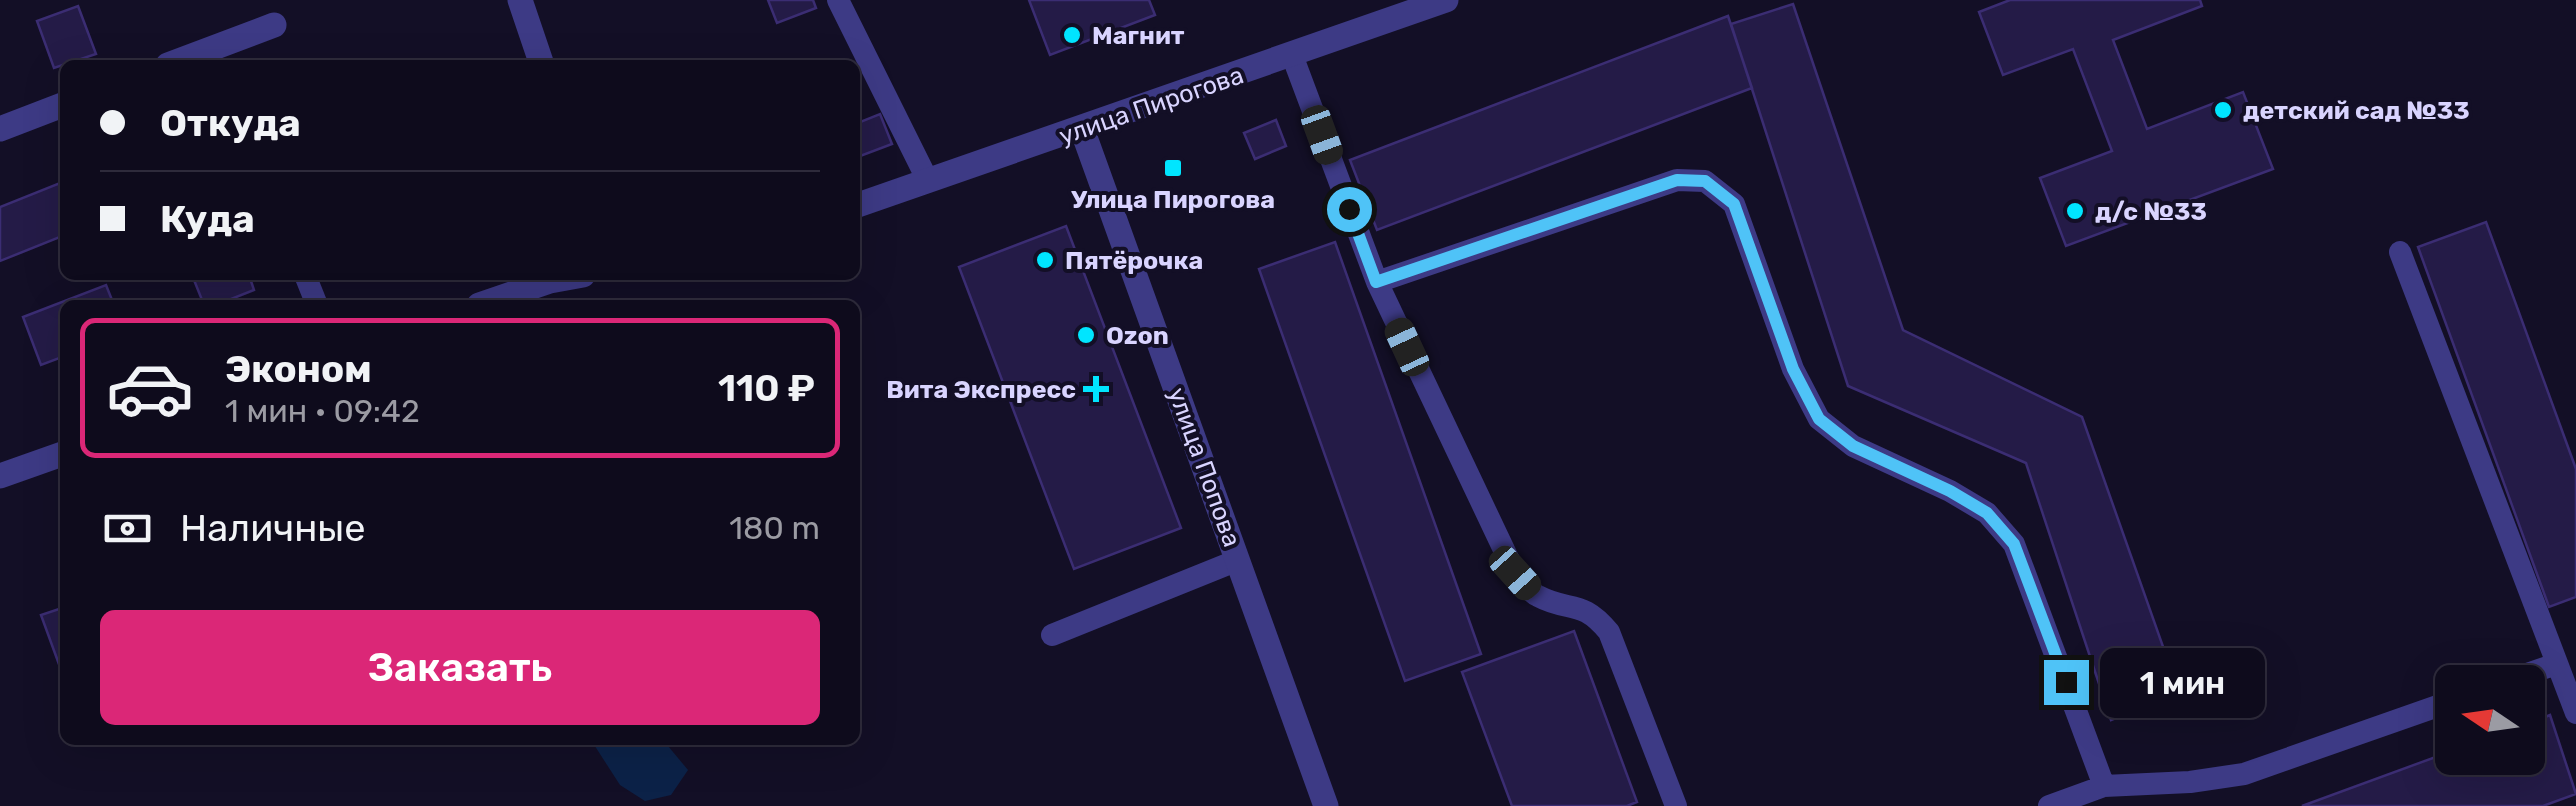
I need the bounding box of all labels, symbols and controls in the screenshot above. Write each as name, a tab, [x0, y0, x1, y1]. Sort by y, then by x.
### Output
place label: Магнит	[1092, 21, 1185, 50]
marker: Магнит	[1061, 24, 1083, 46]
street label: улица Пирогова	[1055, 60, 1247, 151]
place label: детский сад №33	[2243, 96, 2470, 125]
marker: детский сад №33	[2212, 99, 2234, 121]
text: Откуда	[160, 100, 301, 146]
car	[1298, 102, 1346, 168]
marker: Улица Пирогова	[1162, 157, 1184, 179]
place label: Улица Пирогова	[1071, 185, 1275, 214]
route start	[1327, 187, 1372, 232]
text: Куда	[160, 196, 255, 242]
place label: д/с №33	[2095, 197, 2207, 226]
marker: д/с №33	[2064, 200, 2086, 222]
place label: Пятёрочка	[1065, 246, 1203, 275]
marker: Пятёрочка	[1034, 249, 1056, 271]
car	[1381, 313, 1433, 381]
place label: Ozon	[1106, 321, 1169, 350]
marker: Ozon	[1075, 324, 1097, 346]
icon: car	[105, 343, 195, 433]
text: Эконом	[225, 346, 372, 392]
text: 110 ₽	[718, 365, 815, 411]
place label: Вита Экспресс	[886, 375, 1076, 404]
marker: Вита Экспресс	[1085, 378, 1107, 400]
street label: улица Попова	[1162, 384, 1247, 551]
text: 1 мин · 09:42	[225, 392, 420, 430]
icon: cash	[100, 501, 155, 556]
text: Наличные	[180, 505, 366, 551]
text: 180 m	[729, 509, 820, 547]
car	[1484, 541, 1546, 605]
button: Заказать	[100, 610, 820, 725]
callout: 1 мин	[2101, 647, 2266, 717]
route end	[2044, 660, 2089, 705]
text: 1 мин	[2140, 664, 2225, 702]
north arrow	[2435, 665, 2545, 775]
map controls	[2435, 665, 2545, 775]

